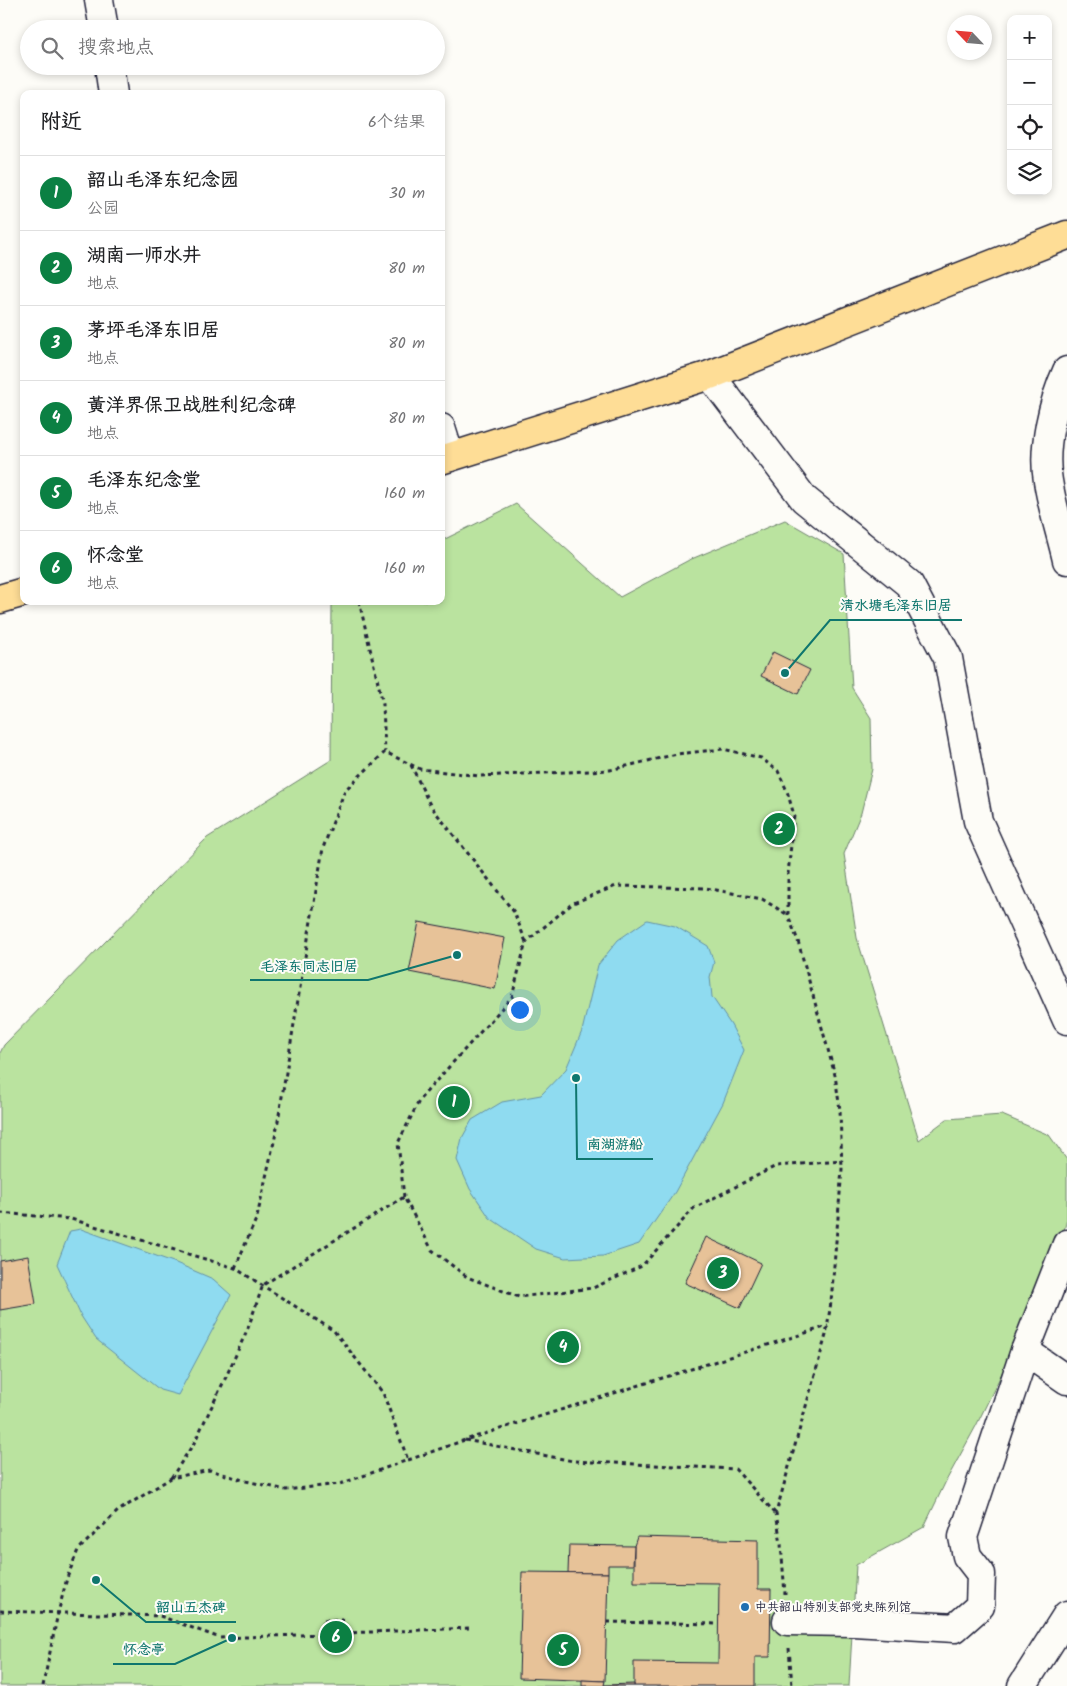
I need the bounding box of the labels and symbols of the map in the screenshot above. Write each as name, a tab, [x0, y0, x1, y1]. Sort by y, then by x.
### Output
north arrow	[947, 15, 992, 60]
callout: 清水塘毛泽东旧居	[830, 591, 962, 620]
text: 清水塘毛泽东旧居	[840, 595, 952, 617]
pin: 2	[763, 810, 795, 848]
callout: 毛泽东同志旧居	[250, 951, 368, 980]
text: 毛泽东同志旧居	[260, 956, 358, 978]
your location	[507, 997, 533, 1023]
pin: 1	[438, 1083, 470, 1121]
callout: 南湖游船	[577, 1130, 653, 1159]
text: 南湖游船	[587, 1134, 643, 1156]
pin: 3	[707, 1254, 739, 1292]
pin: 4	[547, 1328, 579, 1366]
callout: 韶山五杰碑	[146, 1593, 236, 1622]
text: 韶山五杰碑	[156, 1597, 226, 1619]
place label: 中共韶山特别支部党史陈列馆	[755, 1598, 911, 1617]
marker: 中共韶山特别支部党史陈列馆	[739, 1601, 751, 1613]
pin: 6	[320, 1618, 352, 1656]
pin: 5	[547, 1631, 579, 1669]
callout: 怀念亭	[113, 1635, 175, 1664]
text: 怀念亭	[123, 1639, 165, 1661]

